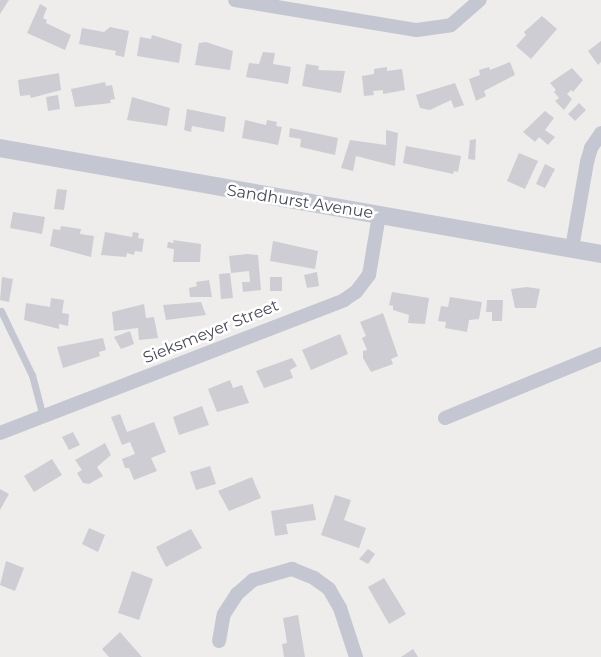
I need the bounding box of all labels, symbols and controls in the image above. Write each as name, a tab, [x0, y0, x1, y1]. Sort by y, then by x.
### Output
street label: Sandhurst Avenue	[226, 181, 374, 223]
street label: Sieksmeyer Street	[140, 296, 282, 368]

